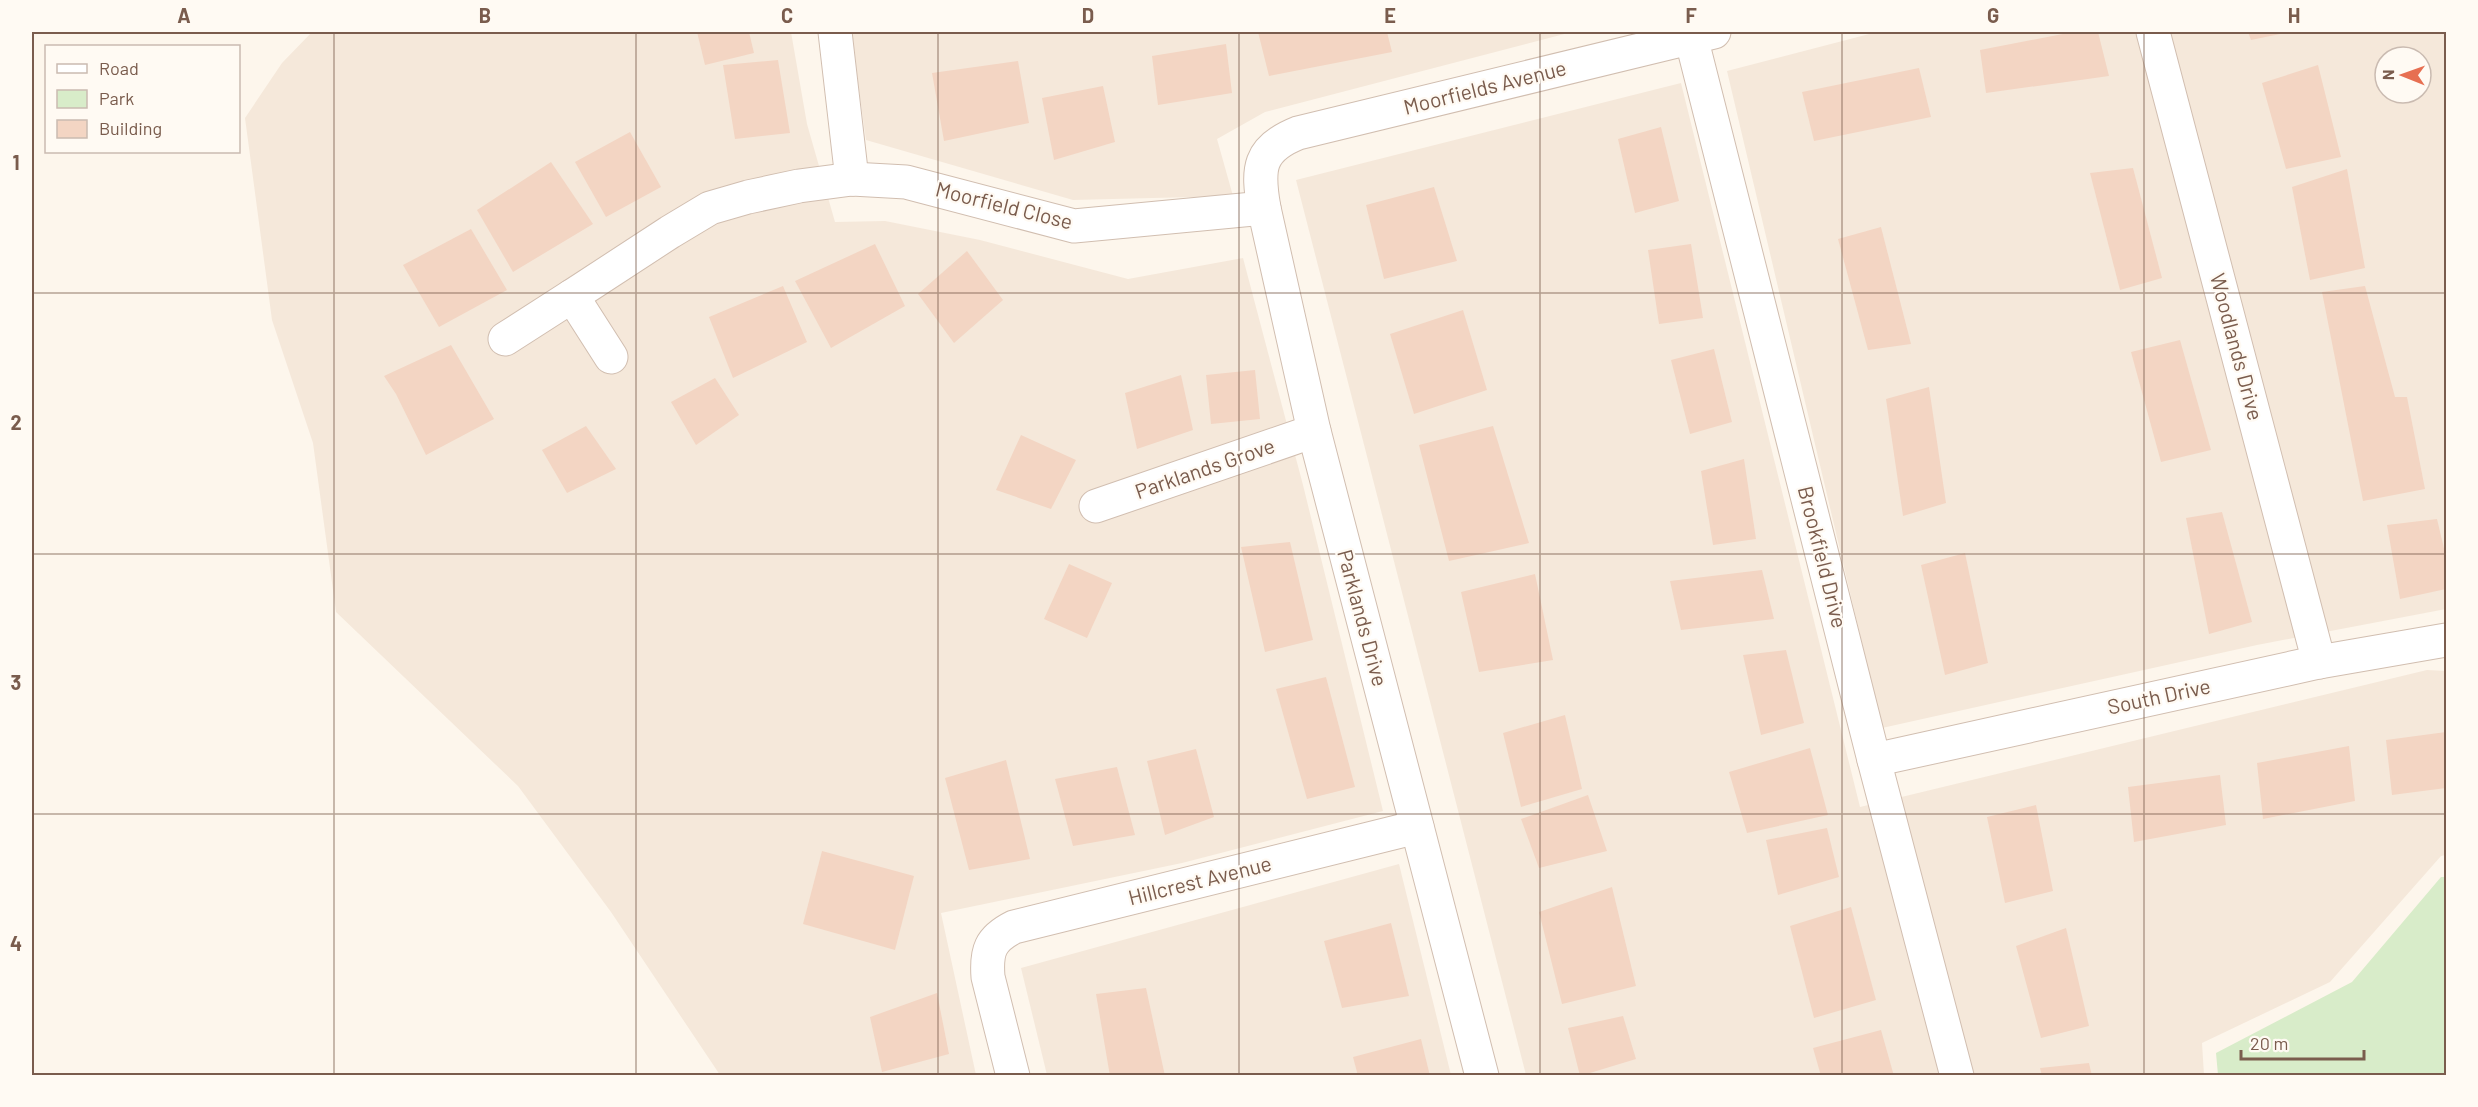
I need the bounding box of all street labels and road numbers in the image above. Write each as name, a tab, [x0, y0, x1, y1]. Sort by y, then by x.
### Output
street label: Moorfields Avenue	[1401, 54, 1569, 119]
street label: Moorfield Close	[933, 175, 1076, 234]
street label: Woodlands Drive	[2206, 270, 2269, 423]
street label: Parklands Grove	[1131, 432, 1278, 503]
street label: Brookfield Drive	[1794, 483, 1853, 630]
street label: Parklands Drive	[1333, 546, 1394, 689]
street label: South Drive	[2105, 672, 2213, 719]
street label: Hillcrest Avenue	[1125, 850, 1274, 909]

